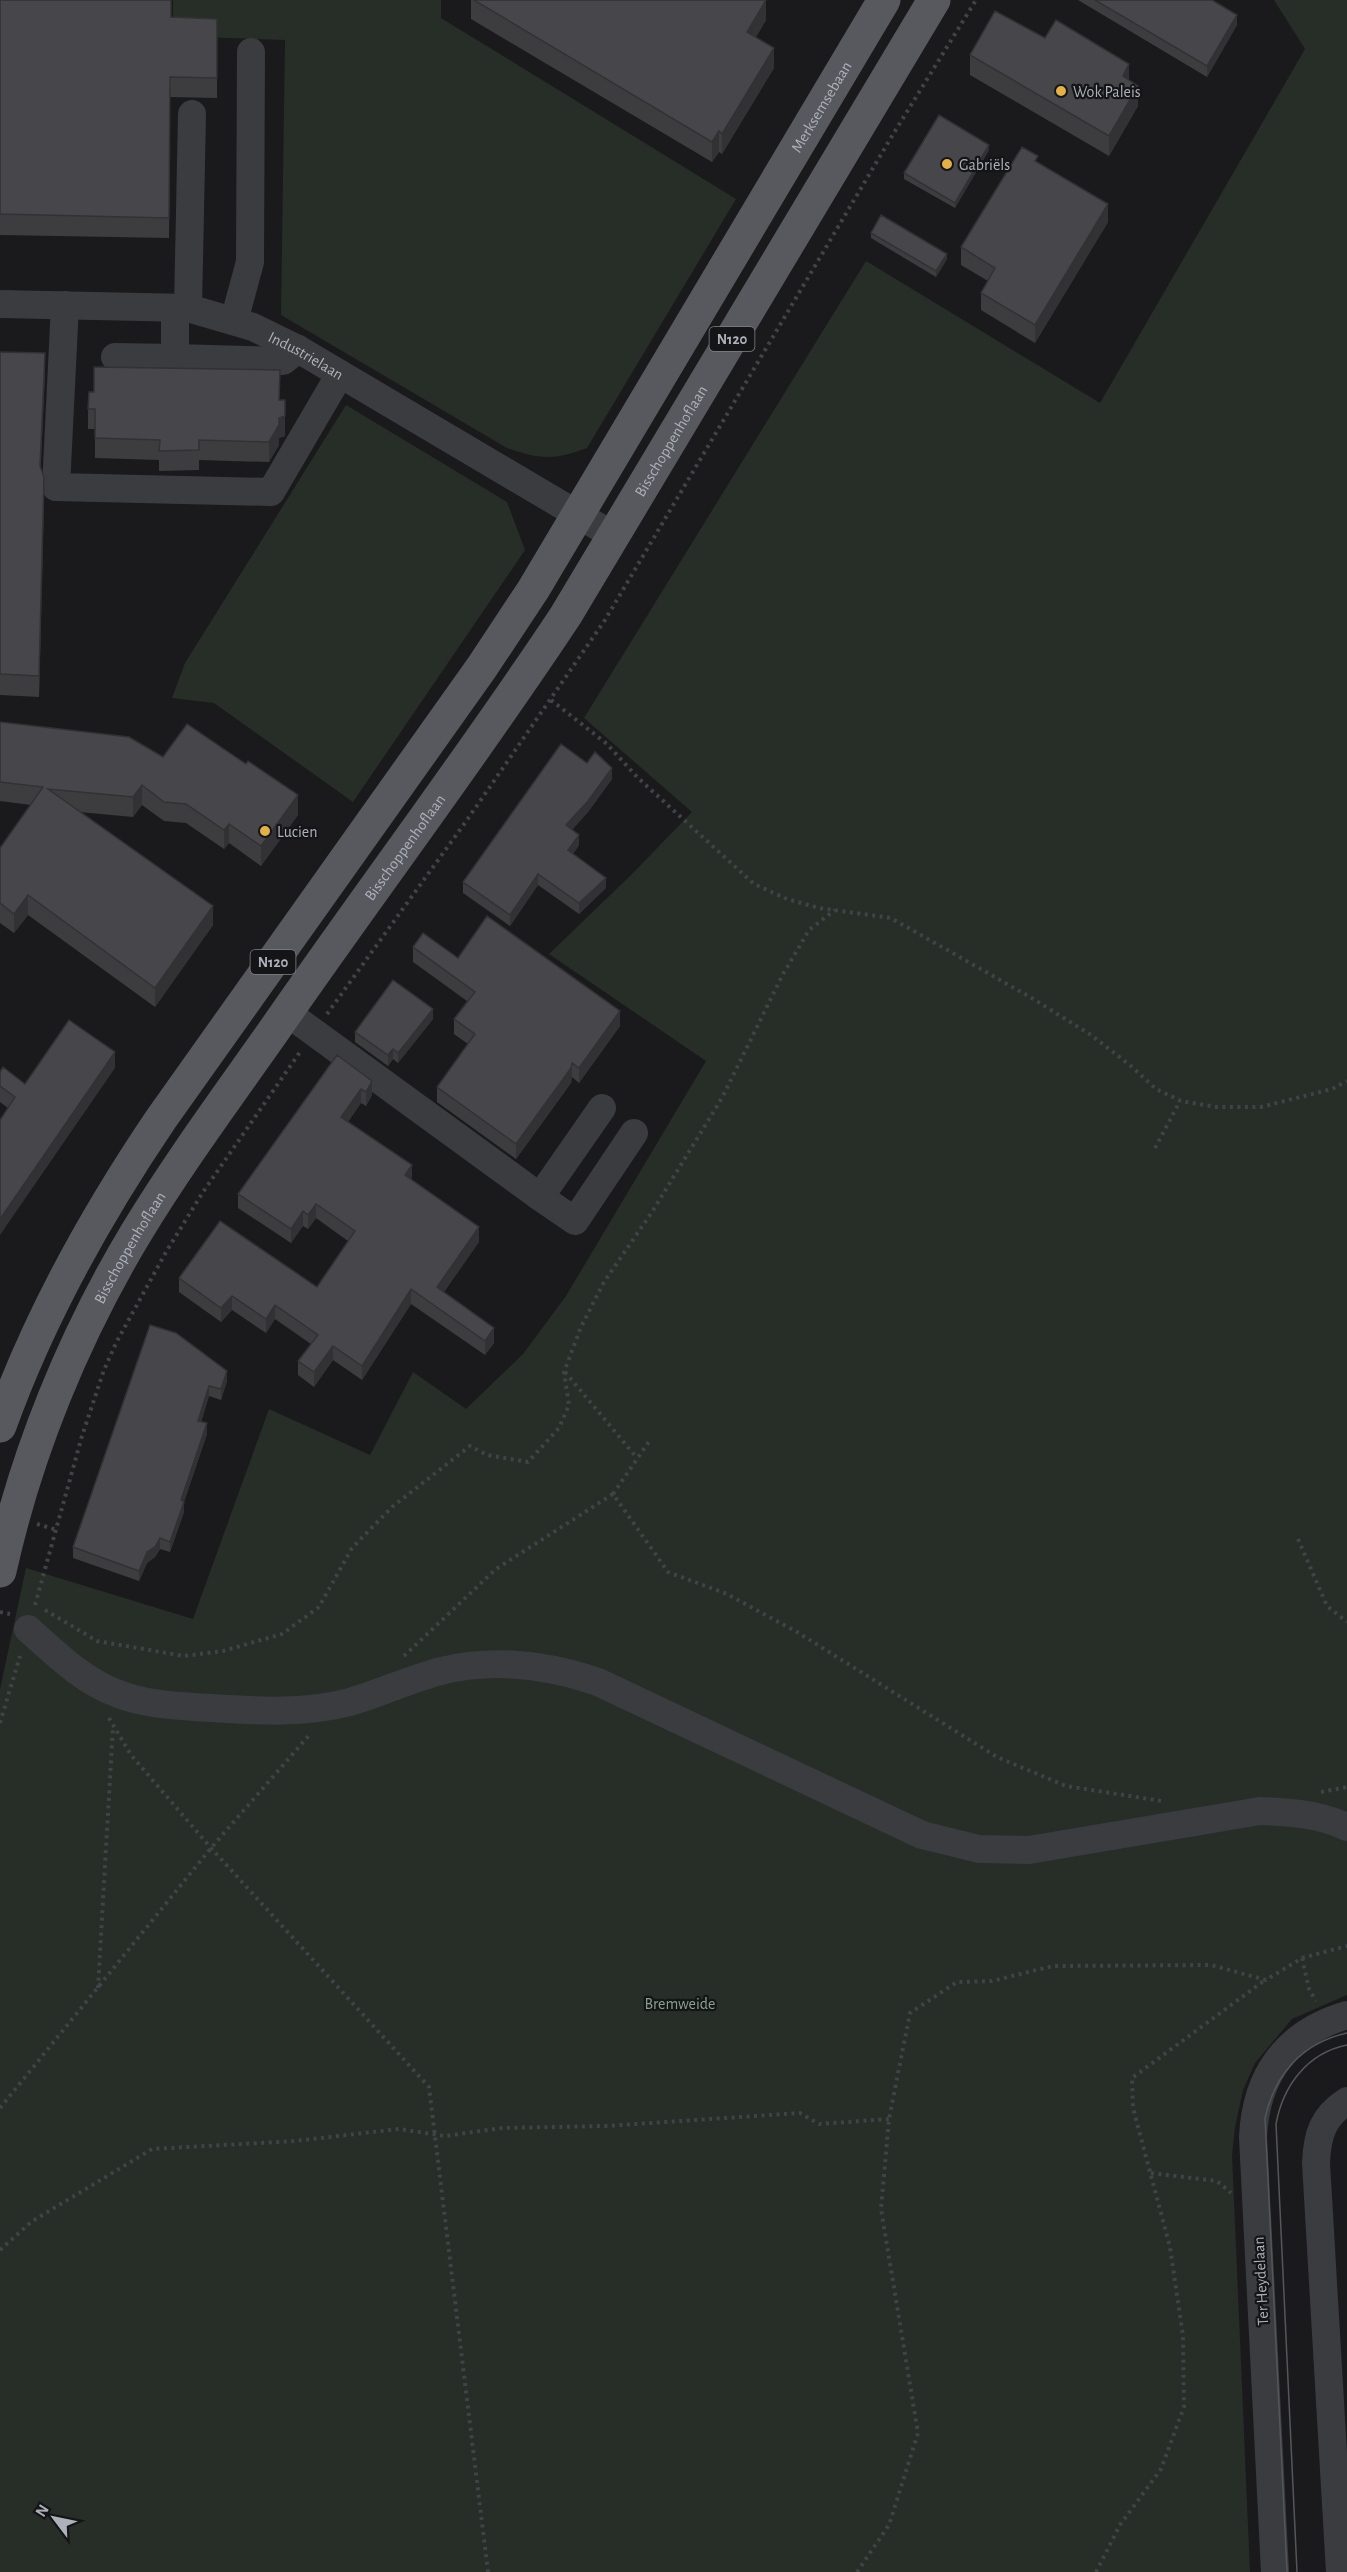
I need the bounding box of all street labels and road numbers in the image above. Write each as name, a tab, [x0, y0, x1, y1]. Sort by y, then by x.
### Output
street label: Merksemsebaan	[788, 59, 855, 155]
road number: N120	[710, 327, 754, 351]
street label: Industrielaan	[266, 329, 346, 383]
street label: Bisschoppenhoflaan	[632, 383, 711, 500]
street label: Bisschoppenhoflaan	[362, 792, 448, 904]
road number: N120	[250, 950, 296, 974]
street label: Bisschoppenhoflaan	[91, 1189, 169, 1306]
street label: Ter Heydelaan	[1251, 2236, 1272, 2326]

